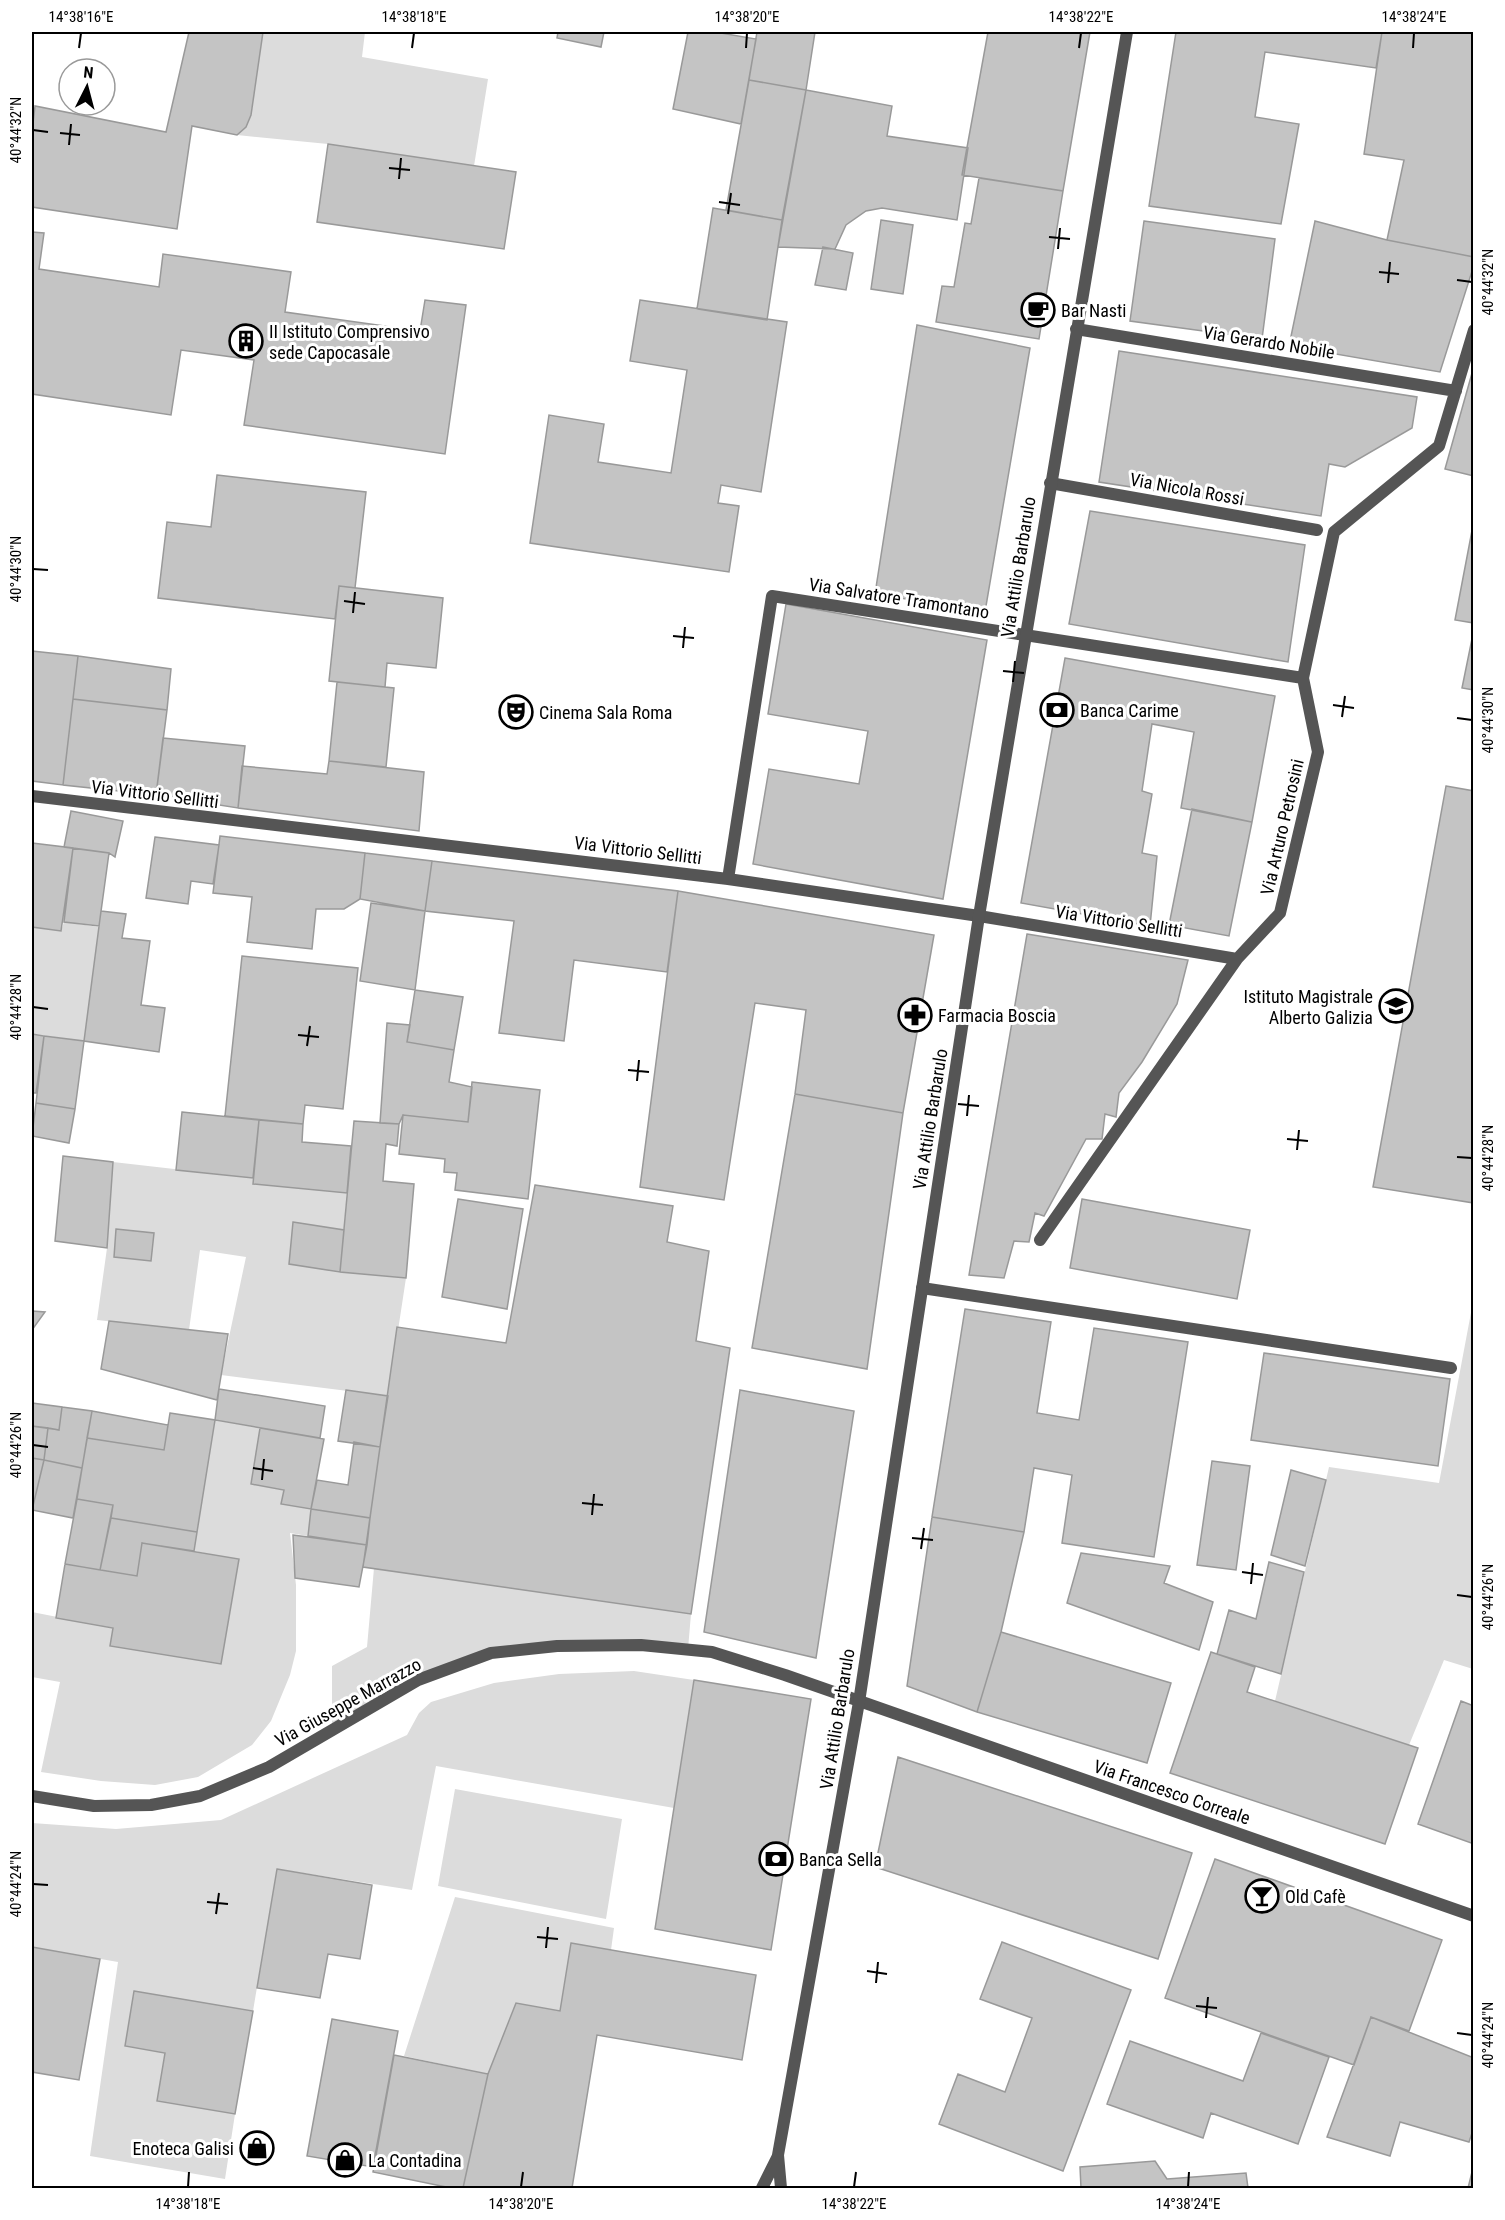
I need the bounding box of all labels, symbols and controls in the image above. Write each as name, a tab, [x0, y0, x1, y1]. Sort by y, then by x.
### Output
text: 14°38'16"E	[49, 8, 113, 26]
text: 14°38'18"E	[382, 8, 446, 26]
text: 14°38'20"E	[715, 8, 779, 26]
text: 14°38'22"E	[1049, 8, 1113, 26]
text: 14°38'24"E	[1382, 8, 1446, 26]
north arrow	[57, 57, 117, 117]
text: N	[83, 63, 94, 83]
text: 40°44'32"N	[7, 97, 25, 163]
text: 40°44'32"N	[1479, 249, 1497, 315]
cafe icon: Bar Nasti	[1020, 292, 1056, 328]
place label: Bar Nasti	[1061, 300, 1127, 321]
place label: II Istituto Comprensivo sede Capocasale	[269, 321, 430, 363]
street label: Via Gerardo Nobile	[1202, 321, 1336, 363]
building icon: II Istituto Comprensivo sede Capocasale	[228, 323, 264, 359]
street label: Via Nicola Rossi	[1128, 469, 1246, 509]
street label: Via Attilio Barbarulo	[997, 495, 1039, 639]
text: 40°44'30"N	[7, 536, 25, 602]
street label: Via Salvatore Tramontano	[807, 573, 991, 623]
text: 40°44'30"N	[1479, 687, 1497, 753]
bank icon: Banca Carime	[1039, 692, 1075, 728]
theatre icon: Cinema Sala Roma	[498, 694, 534, 730]
place label: Banca Carime	[1080, 700, 1179, 721]
place label: Cinema Sala Roma	[539, 702, 672, 723]
street label: Via Arturo Petrosini	[1256, 757, 1308, 897]
street label: Via Vittorio Sellitti	[90, 776, 220, 812]
street label: Via Vittorio Sellitti	[573, 832, 703, 868]
street label: Via Vittorio Sellitti	[1054, 901, 1184, 941]
text: 40°44'28"N	[7, 974, 25, 1040]
place label: Istituto Magistrale Alberto Galizia	[1243, 986, 1373, 1028]
school or university icon: Istituto Magistrale Alberto Galizia	[1378, 988, 1414, 1024]
pharmacy icon: Farmacia Boscia	[897, 997, 933, 1033]
place label: Farmacia Boscia	[938, 1005, 1056, 1026]
street label: Via Attilio Barbarulo	[909, 1047, 951, 1191]
text: 40°44'28"N	[1479, 1125, 1497, 1191]
text: 40°44'26"N	[7, 1412, 25, 1478]
text: 40°44'26"N	[1479, 1564, 1497, 1630]
street label: Via Attilio Barbarulo	[816, 1647, 858, 1791]
street label: Via Giuseppe Marrazzo	[271, 1653, 425, 1751]
street label: Via Francesco Correale	[1091, 1755, 1253, 1829]
bank icon: Banca Sella	[758, 1841, 794, 1877]
place label: Banca Sella	[799, 1849, 882, 1870]
text: 40°44'24"N	[7, 1851, 25, 1917]
bar icon: Old Cafè	[1244, 1878, 1280, 1914]
place label: Old Cafè	[1285, 1886, 1346, 1907]
text: 40°44'24"N	[1479, 2002, 1497, 2068]
shop icon: Enoteca Galisi	[239, 2130, 275, 2166]
place label: Enoteca Galisi	[133, 2138, 234, 2159]
shop icon: La Contadina	[327, 2142, 363, 2178]
place label: La Contadina	[368, 2150, 462, 2171]
text: 14°38'18"E	[156, 2195, 220, 2213]
text: 14°38'20"E	[489, 2195, 553, 2213]
text: 14°38'22"E	[822, 2195, 886, 2213]
text: 14°38'24"E	[1156, 2195, 1220, 2213]

